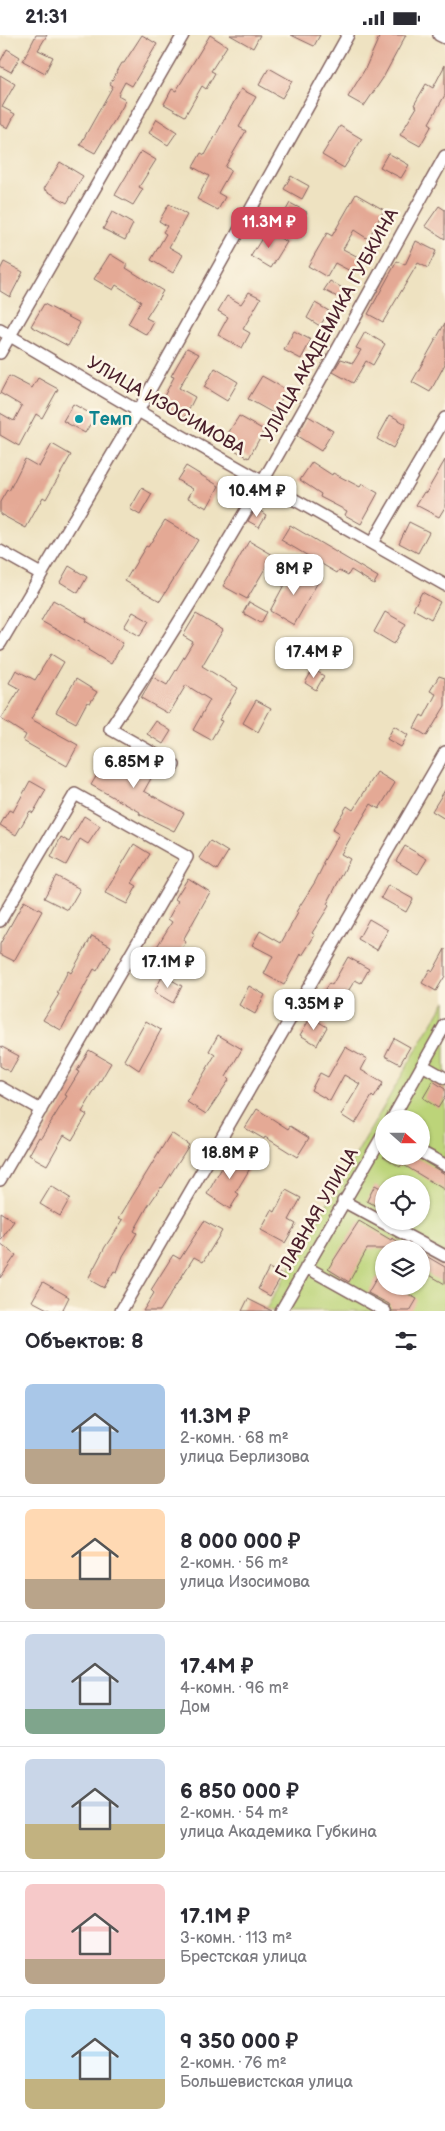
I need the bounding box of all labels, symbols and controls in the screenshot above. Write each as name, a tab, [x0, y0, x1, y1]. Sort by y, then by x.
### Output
text: 21:31	[25, 6, 68, 29]
street label: УЛИЦА АКАДЕМИКА ГУБКИНА	[257, 205, 403, 445]
pin: 11.3M ₽	[223, 207, 315, 249]
text: 11.3M ₽	[242, 213, 296, 232]
street label: УЛИЦА ИЗОСИМОВА	[83, 352, 249, 460]
place label: Темп	[89, 409, 132, 430]
marker: Темп	[73, 413, 85, 425]
pin: 10.4M ₽	[211, 475, 303, 518]
text: 10.4M ₽	[228, 482, 286, 501]
pin: 8M ₽	[264, 553, 324, 596]
text: 8M ₽	[275, 560, 313, 579]
pin: 17.4M ₽	[268, 637, 360, 679]
text: 17.4M ₽	[286, 643, 342, 662]
pin: 6.85M ₽	[88, 747, 180, 789]
text: 6.85M ₽	[104, 753, 164, 772]
pin: 17.1M ₽	[122, 947, 214, 989]
text: 17.1M ₽	[141, 953, 195, 972]
pin: 9.35M ₽	[268, 989, 360, 1031]
text: 9.35M ₽	[285, 995, 343, 1014]
north arrow	[375, 1110, 430, 1165]
map controls	[375, 1110, 430, 1295]
pin: 18.8M ₽	[184, 1137, 276, 1180]
text: 18.8M ₽	[202, 1144, 258, 1163]
street label: ГЛАВНАЯ УЛИЦА	[271, 1144, 363, 1282]
button: locate	[375, 1175, 430, 1230]
button: layers	[375, 1240, 430, 1295]
icon: filters	[392, 1327, 420, 1355]
text: Объектов: 8	[25, 1329, 144, 1354]
icon: home	[65, 1404, 125, 1464]
text: 11.3M ₽	[180, 1404, 251, 1429]
text: 2-комн. · 68 m²	[180, 1429, 289, 1448]
text: улица Берлизова	[180, 1448, 309, 1467]
icon: home	[65, 1529, 125, 1589]
text: 8 000 000 ₽	[180, 1529, 300, 1554]
text: 2-комн. · 56 m²	[180, 1554, 288, 1573]
text: улица Изосимова	[180, 1573, 310, 1592]
icon: home	[65, 1654, 125, 1714]
text: 17.4M ₽	[180, 1654, 253, 1679]
text: 4-комн. · 96 m²	[180, 1679, 289, 1698]
text: Дом	[180, 1698, 210, 1717]
icon: home	[65, 1779, 125, 1839]
text: 6 850 000 ₽	[180, 1779, 299, 1804]
text: 2-комн. · 54 m²	[180, 1804, 288, 1823]
text: улица Академика Губкина	[180, 1823, 377, 1842]
icon: home	[65, 1904, 125, 1964]
text: 17.1M ₽	[180, 1904, 250, 1929]
text: 3-комн. · 113 m²	[180, 1929, 292, 1948]
text: Брестская улица	[180, 1948, 307, 1967]
icon: home	[65, 2029, 125, 2089]
text: 9 350 000 ₽	[180, 2029, 298, 2054]
text: 2-комн. · 76 m²	[180, 2054, 287, 2073]
text: Большевистская улица	[180, 2073, 353, 2092]

